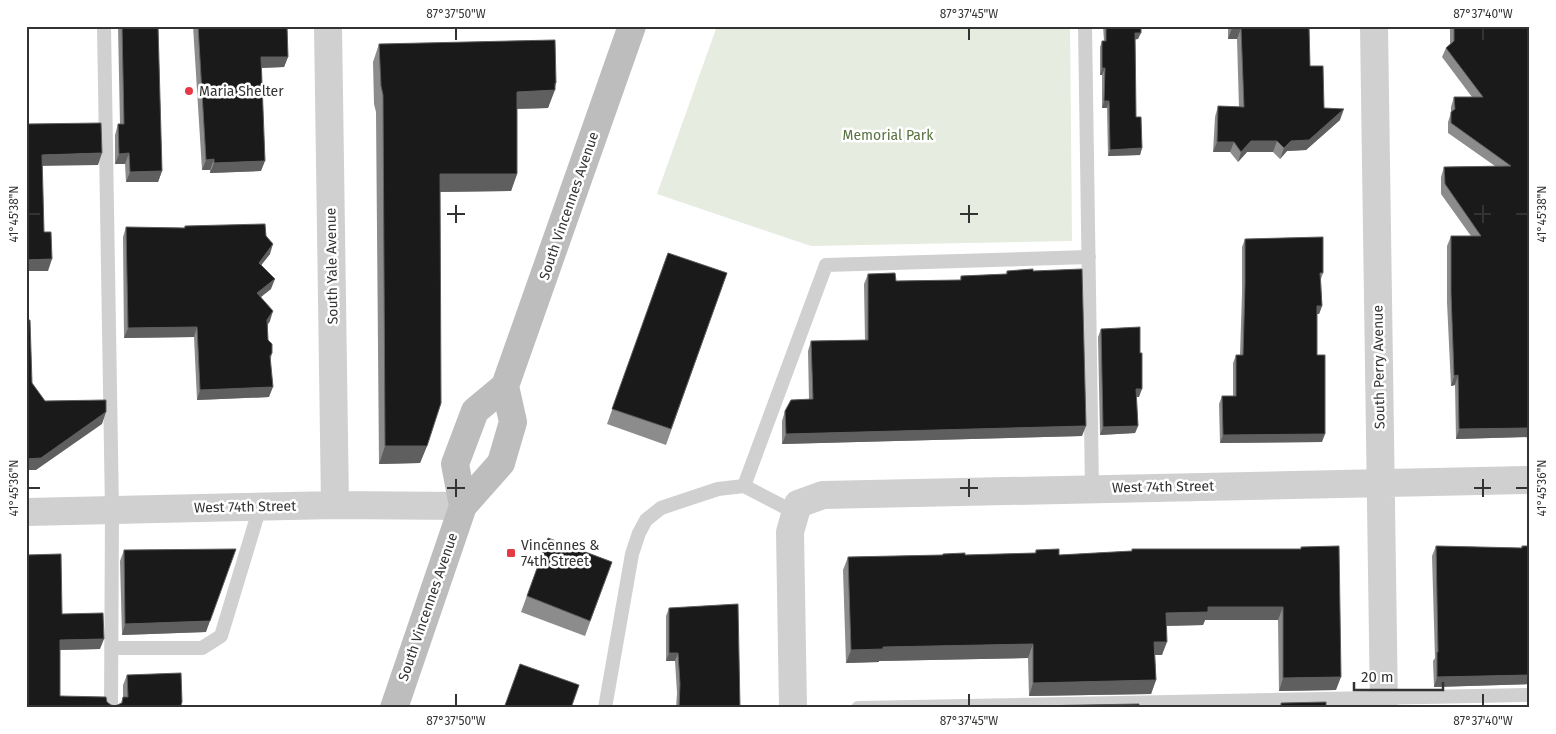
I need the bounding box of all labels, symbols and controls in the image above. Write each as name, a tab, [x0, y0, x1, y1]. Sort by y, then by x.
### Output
text: 87°37'50"W	[426, 7, 486, 21]
text: 87°37'45"W	[940, 7, 998, 21]
text: 87°37'40"W	[1453, 7, 1513, 21]
place label: Maria Shelter	[199, 83, 284, 100]
marker: Maria Shelter	[183, 85, 195, 97]
park label: Memorial Park	[843, 127, 934, 144]
street label: South Vincennes Avenue	[536, 130, 602, 282]
text: 41°45'38"N	[7, 185, 21, 243]
text: 41°45'38"N	[1535, 185, 1549, 243]
street label: South Yale Avenue	[322, 207, 342, 325]
street label: South Perry Avenue	[1369, 305, 1389, 429]
text: 41°45'36"N	[7, 460, 21, 516]
text: 41°45'36"N	[1535, 460, 1549, 516]
street label: West 74th Street	[1112, 478, 1215, 496]
street label: West 74th Street	[194, 498, 297, 516]
street label: South Vincennes Avenue	[395, 531, 461, 683]
place label: Vincennes & 74th Street	[521, 537, 599, 570]
marker: Vincennes & 74th Street	[505, 547, 517, 559]
scale bar	[1354, 659, 1442, 691]
text: 20 m	[1361, 668, 1394, 686]
text: 87°37'50"W	[426, 714, 486, 728]
text: 87°37'45"W	[940, 714, 998, 728]
text: 87°37'40"W	[1453, 714, 1513, 728]

